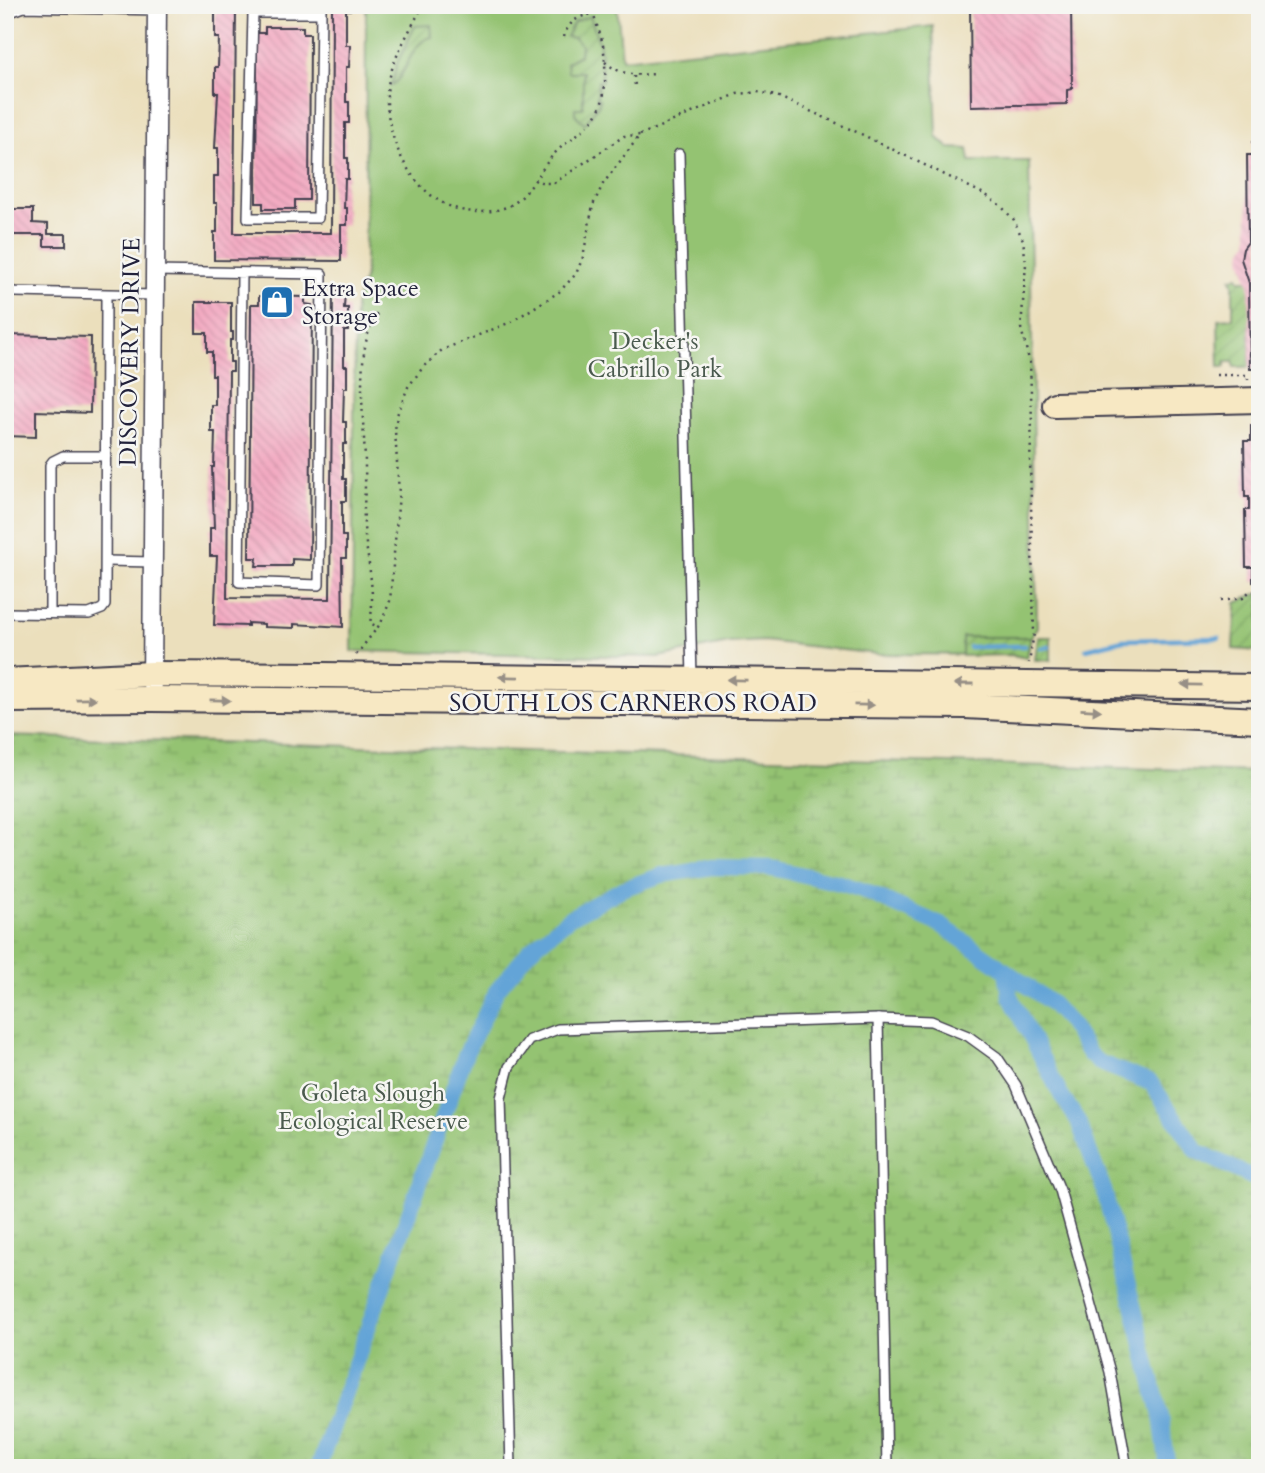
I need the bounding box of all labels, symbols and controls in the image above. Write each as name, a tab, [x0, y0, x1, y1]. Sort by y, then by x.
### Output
street label: DISCOVERY DRIVE	[112, 237, 148, 467]
place label: Extra Space Storage	[302, 272, 419, 333]
shop icon: Extra Space Storage	[258, 283, 296, 321]
park label: Decker's Cabrillo Park	[588, 325, 723, 386]
one-way arrow	[498, 671, 520, 683]
one-way arrow	[725, 674, 747, 686]
one-way arrow	[953, 678, 975, 690]
one-way arrow	[1180, 679, 1202, 691]
street label: SOUTH LOS CARNEROS ROAD	[449, 687, 817, 720]
one-way arrow	[76, 693, 98, 705]
one-way arrow	[209, 694, 231, 705]
one-way arrow	[853, 699, 875, 711]
one-way arrow	[1080, 705, 1102, 716]
park label: Goleta Slough Ecological Reserve	[278, 1077, 468, 1138]

